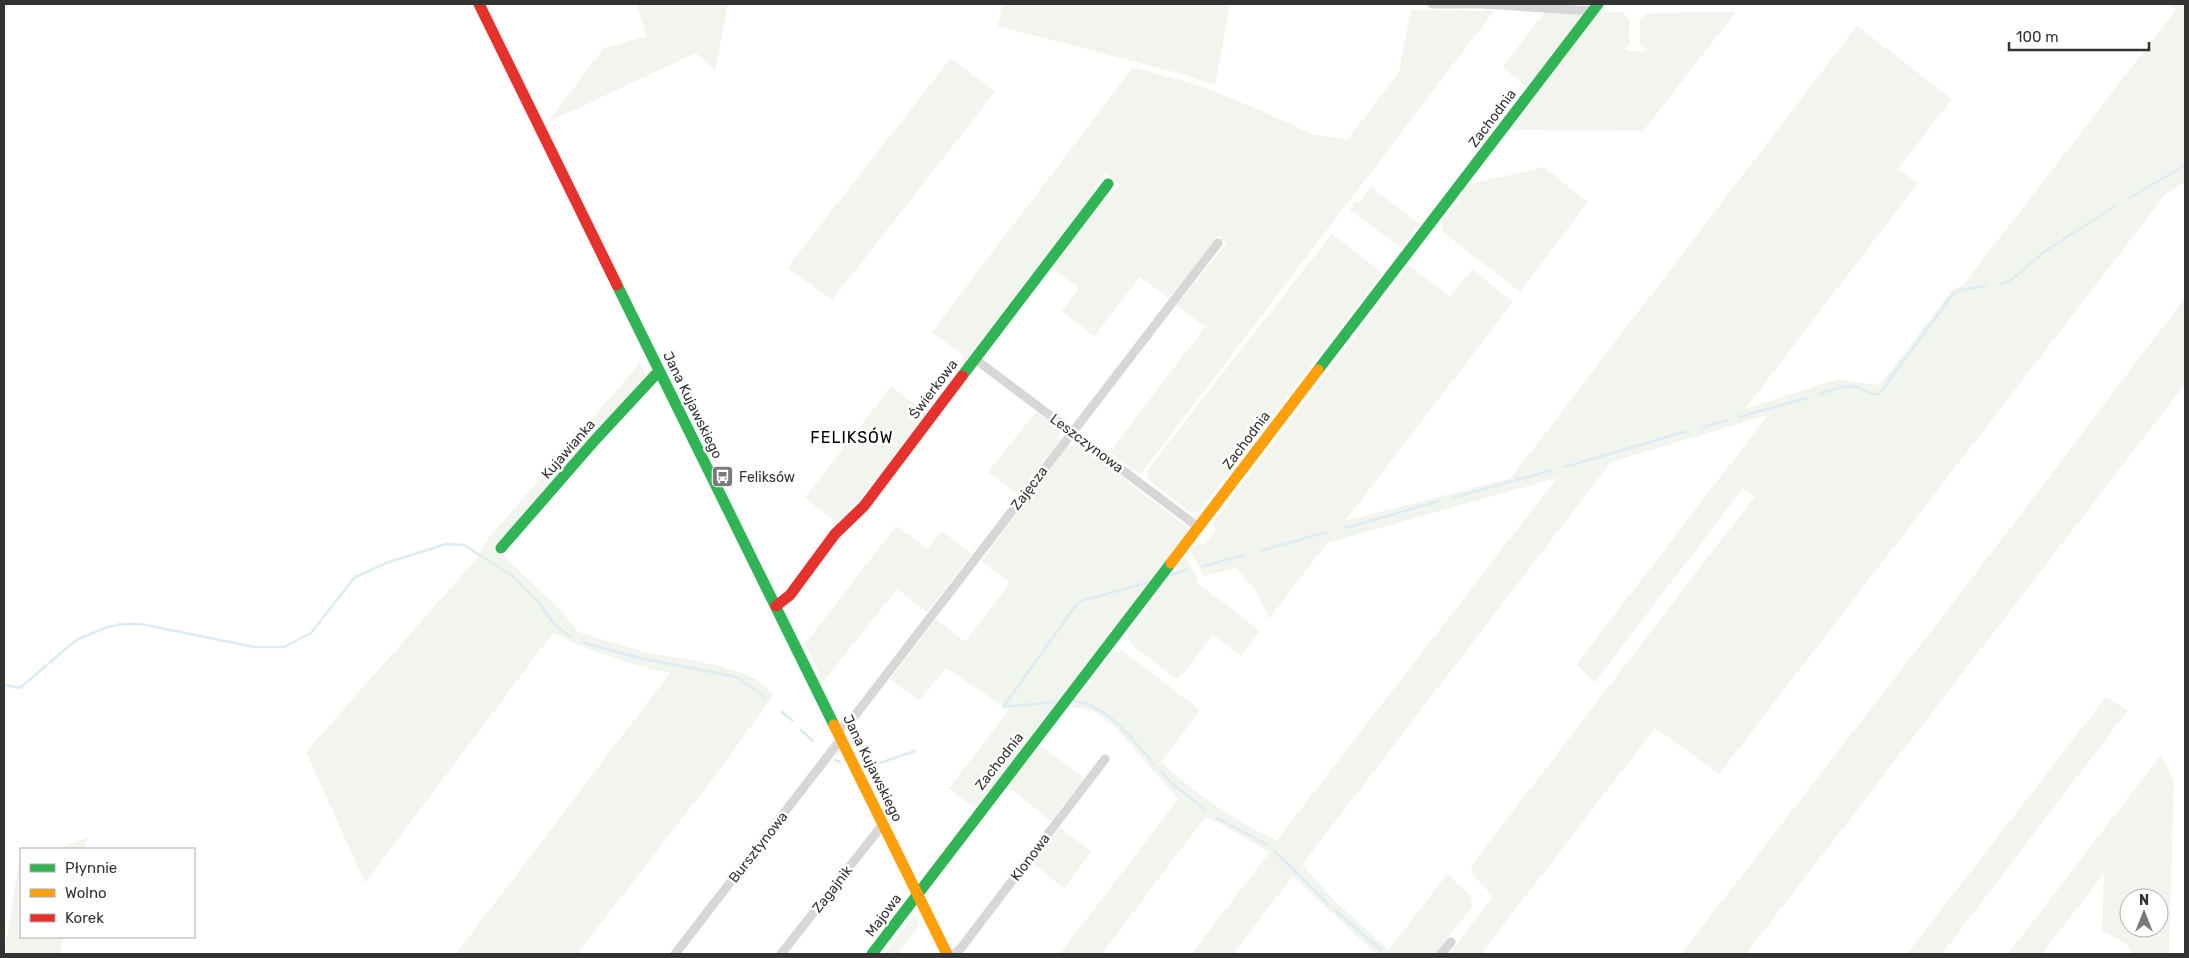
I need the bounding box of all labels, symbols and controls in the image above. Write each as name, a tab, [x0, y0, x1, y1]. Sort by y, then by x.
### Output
scale bar	[2009, 20, 2149, 52]
text: 100 m	[2016, 28, 2058, 46]
street label: Zachodnia	[1465, 86, 1520, 151]
street label: Jana Kujawskiego	[659, 349, 726, 462]
street label: Świerkowa	[905, 356, 961, 422]
street label: Zachodnia	[1219, 408, 1274, 473]
street label: Leszczynowa	[1047, 410, 1127, 476]
street label: Kujawianka	[538, 416, 599, 483]
district label: FELIKSÓW	[810, 427, 894, 447]
street label: Zajęcza	[1007, 463, 1051, 513]
bus stop icon: Feliksów	[711, 465, 735, 489]
place label: Feliksów	[739, 469, 795, 486]
street label: Jana Kujawskiego	[839, 712, 906, 825]
street label: Zachodnia	[972, 729, 1027, 793]
street label: Bursztynowa	[725, 808, 791, 886]
street label: Klonowa	[1007, 830, 1054, 884]
legend	[20, 848, 195, 938]
text: Płynnie	[65, 859, 117, 877]
street label: Zagajnik	[809, 862, 856, 916]
text: Wolno	[65, 884, 107, 902]
north arrow	[2119, 888, 2169, 938]
street label: Majowa	[862, 891, 905, 940]
text: N	[2139, 892, 2149, 909]
text: Korek	[65, 909, 104, 927]

